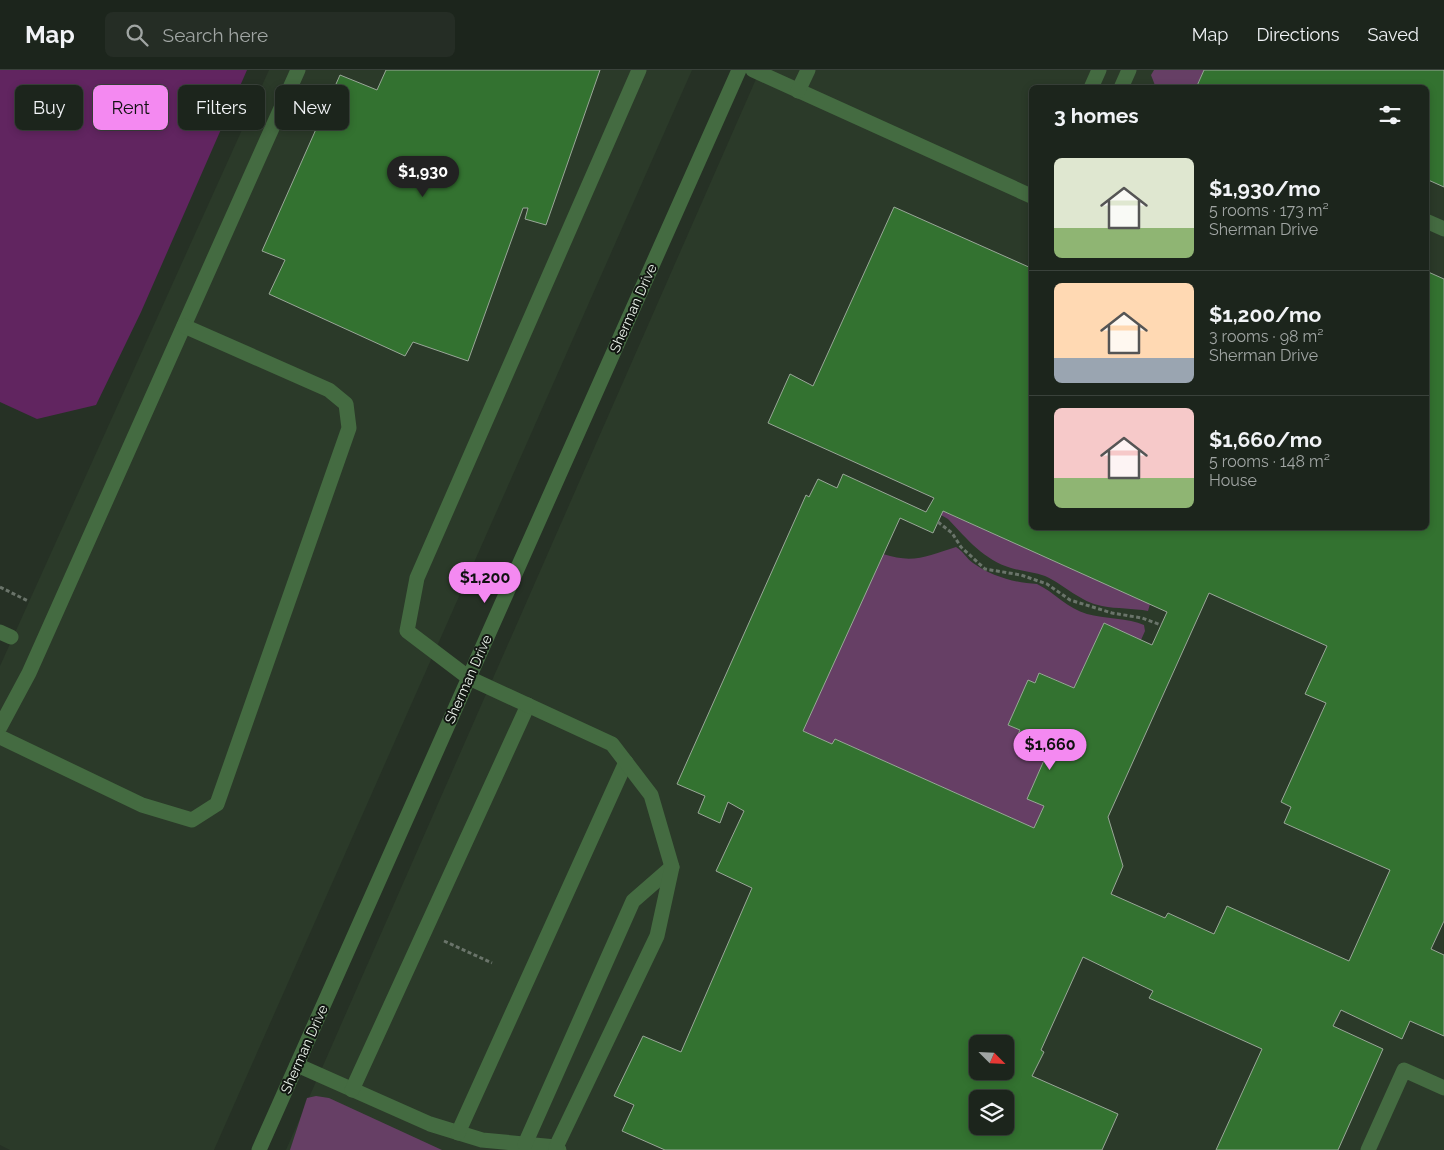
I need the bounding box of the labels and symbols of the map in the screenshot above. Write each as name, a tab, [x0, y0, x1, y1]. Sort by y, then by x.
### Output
pin: $1,930	[382, 156, 464, 198]
street label: Sherman Drive	[606, 261, 660, 355]
pin: $1,200	[444, 562, 526, 604]
street label: Sherman Drive	[441, 632, 495, 726]
pin: $1,660	[1009, 728, 1091, 771]
street label: Sherman Drive	[277, 1002, 331, 1096]
north arrow	[969, 1035, 1014, 1080]

